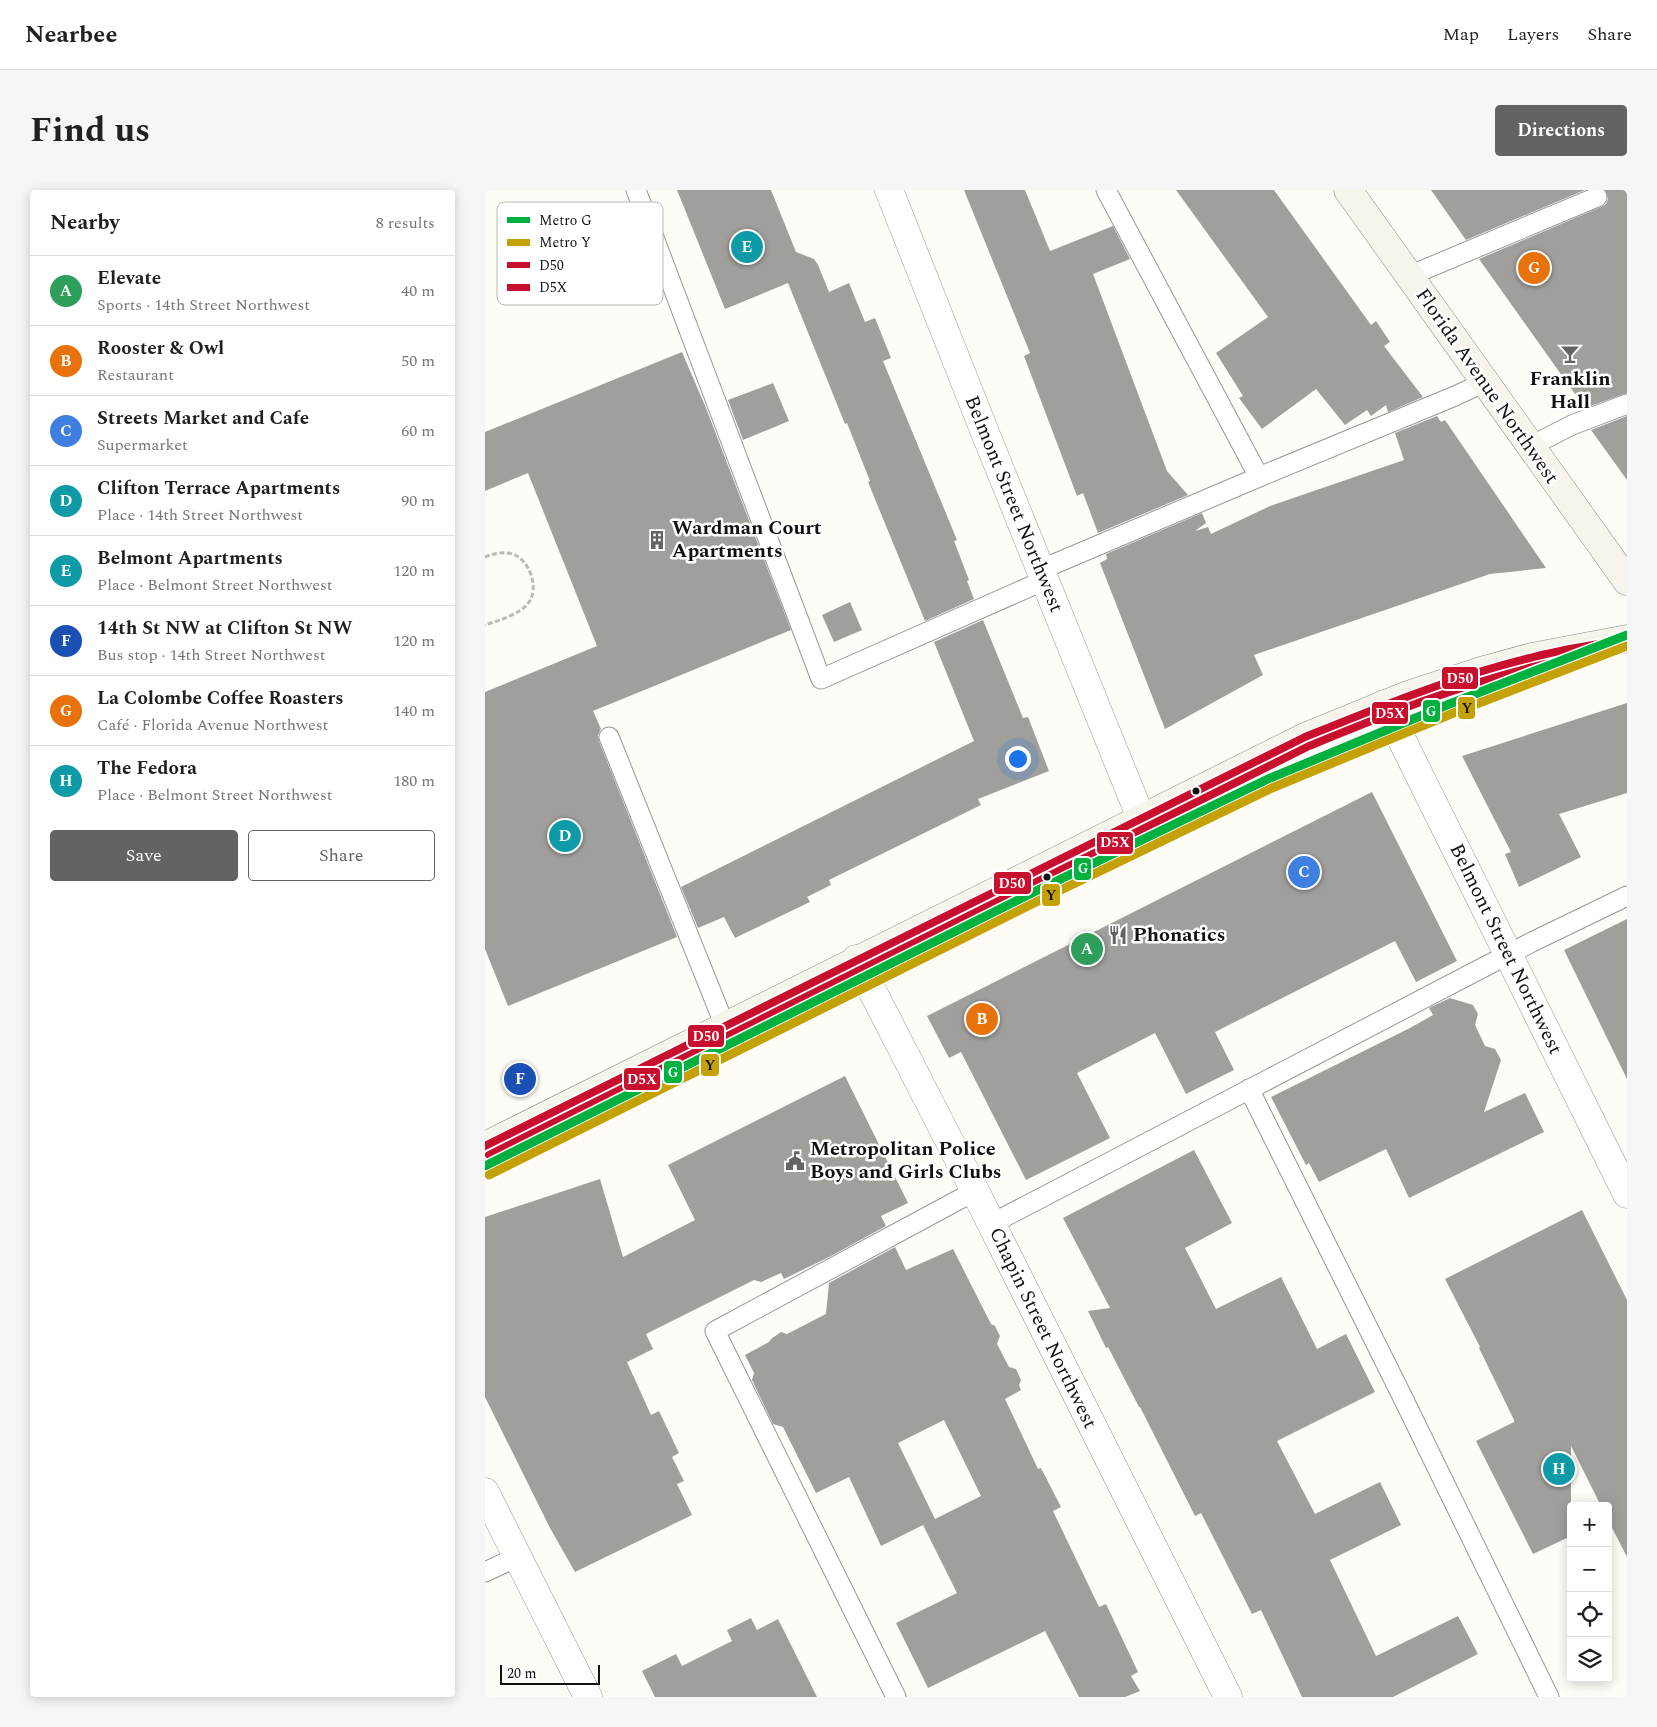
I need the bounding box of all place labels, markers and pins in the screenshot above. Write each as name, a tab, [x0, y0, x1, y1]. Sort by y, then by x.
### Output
pin: E	[731, 228, 763, 266]
pin: G	[1518, 249, 1550, 287]
bar icon: Franklin Hall	[1559, 343, 1581, 365]
place label: Franklin Hall	[1529, 364, 1611, 417]
place label: Wardman Court Apartments	[672, 513, 822, 566]
building icon: Wardman Court Apartments	[646, 529, 668, 551]
unlabelled marker	[1191, 786, 1201, 796]
pin: D	[549, 817, 581, 855]
pin: C	[1288, 853, 1320, 891]
unlabelled marker	[1042, 872, 1052, 882]
place label: Phonatics	[1133, 920, 1225, 950]
restaurant icon: Phonatics	[1107, 924, 1129, 946]
pin: A	[1071, 930, 1103, 968]
pin: B	[966, 1000, 998, 1038]
pin: F	[504, 1060, 536, 1098]
place label: Metropolitan Police Boys and Girls Clubs	[810, 1134, 1002, 1187]
public building icon: Metropolitan Police Boys and Girls Clubs	[784, 1150, 806, 1172]
pin: H	[1543, 1450, 1575, 1488]

